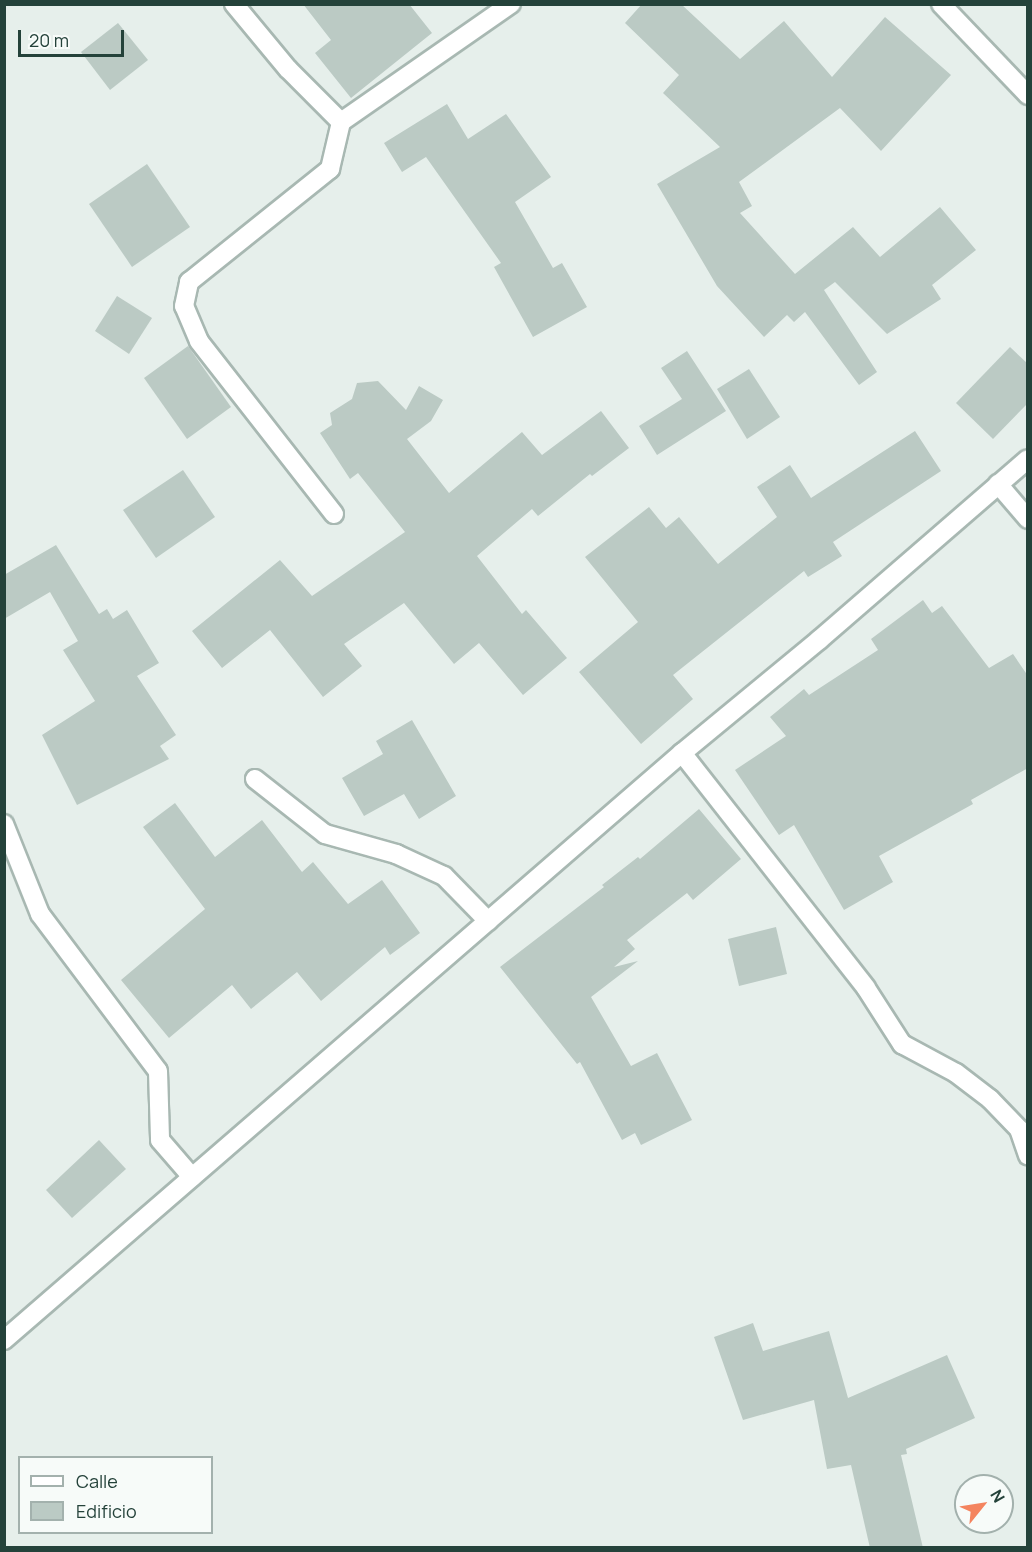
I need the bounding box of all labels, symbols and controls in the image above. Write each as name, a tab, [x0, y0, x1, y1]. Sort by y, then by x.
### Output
scale bar	[21, 18, 128, 56]
text: 20 m	[29, 28, 69, 52]
legend	[18, 1456, 213, 1534]
text: Calle	[76, 1469, 118, 1493]
north arrow	[954, 1474, 1014, 1534]
text: N	[985, 1486, 1010, 1506]
text: Edificio	[76, 1499, 137, 1523]

